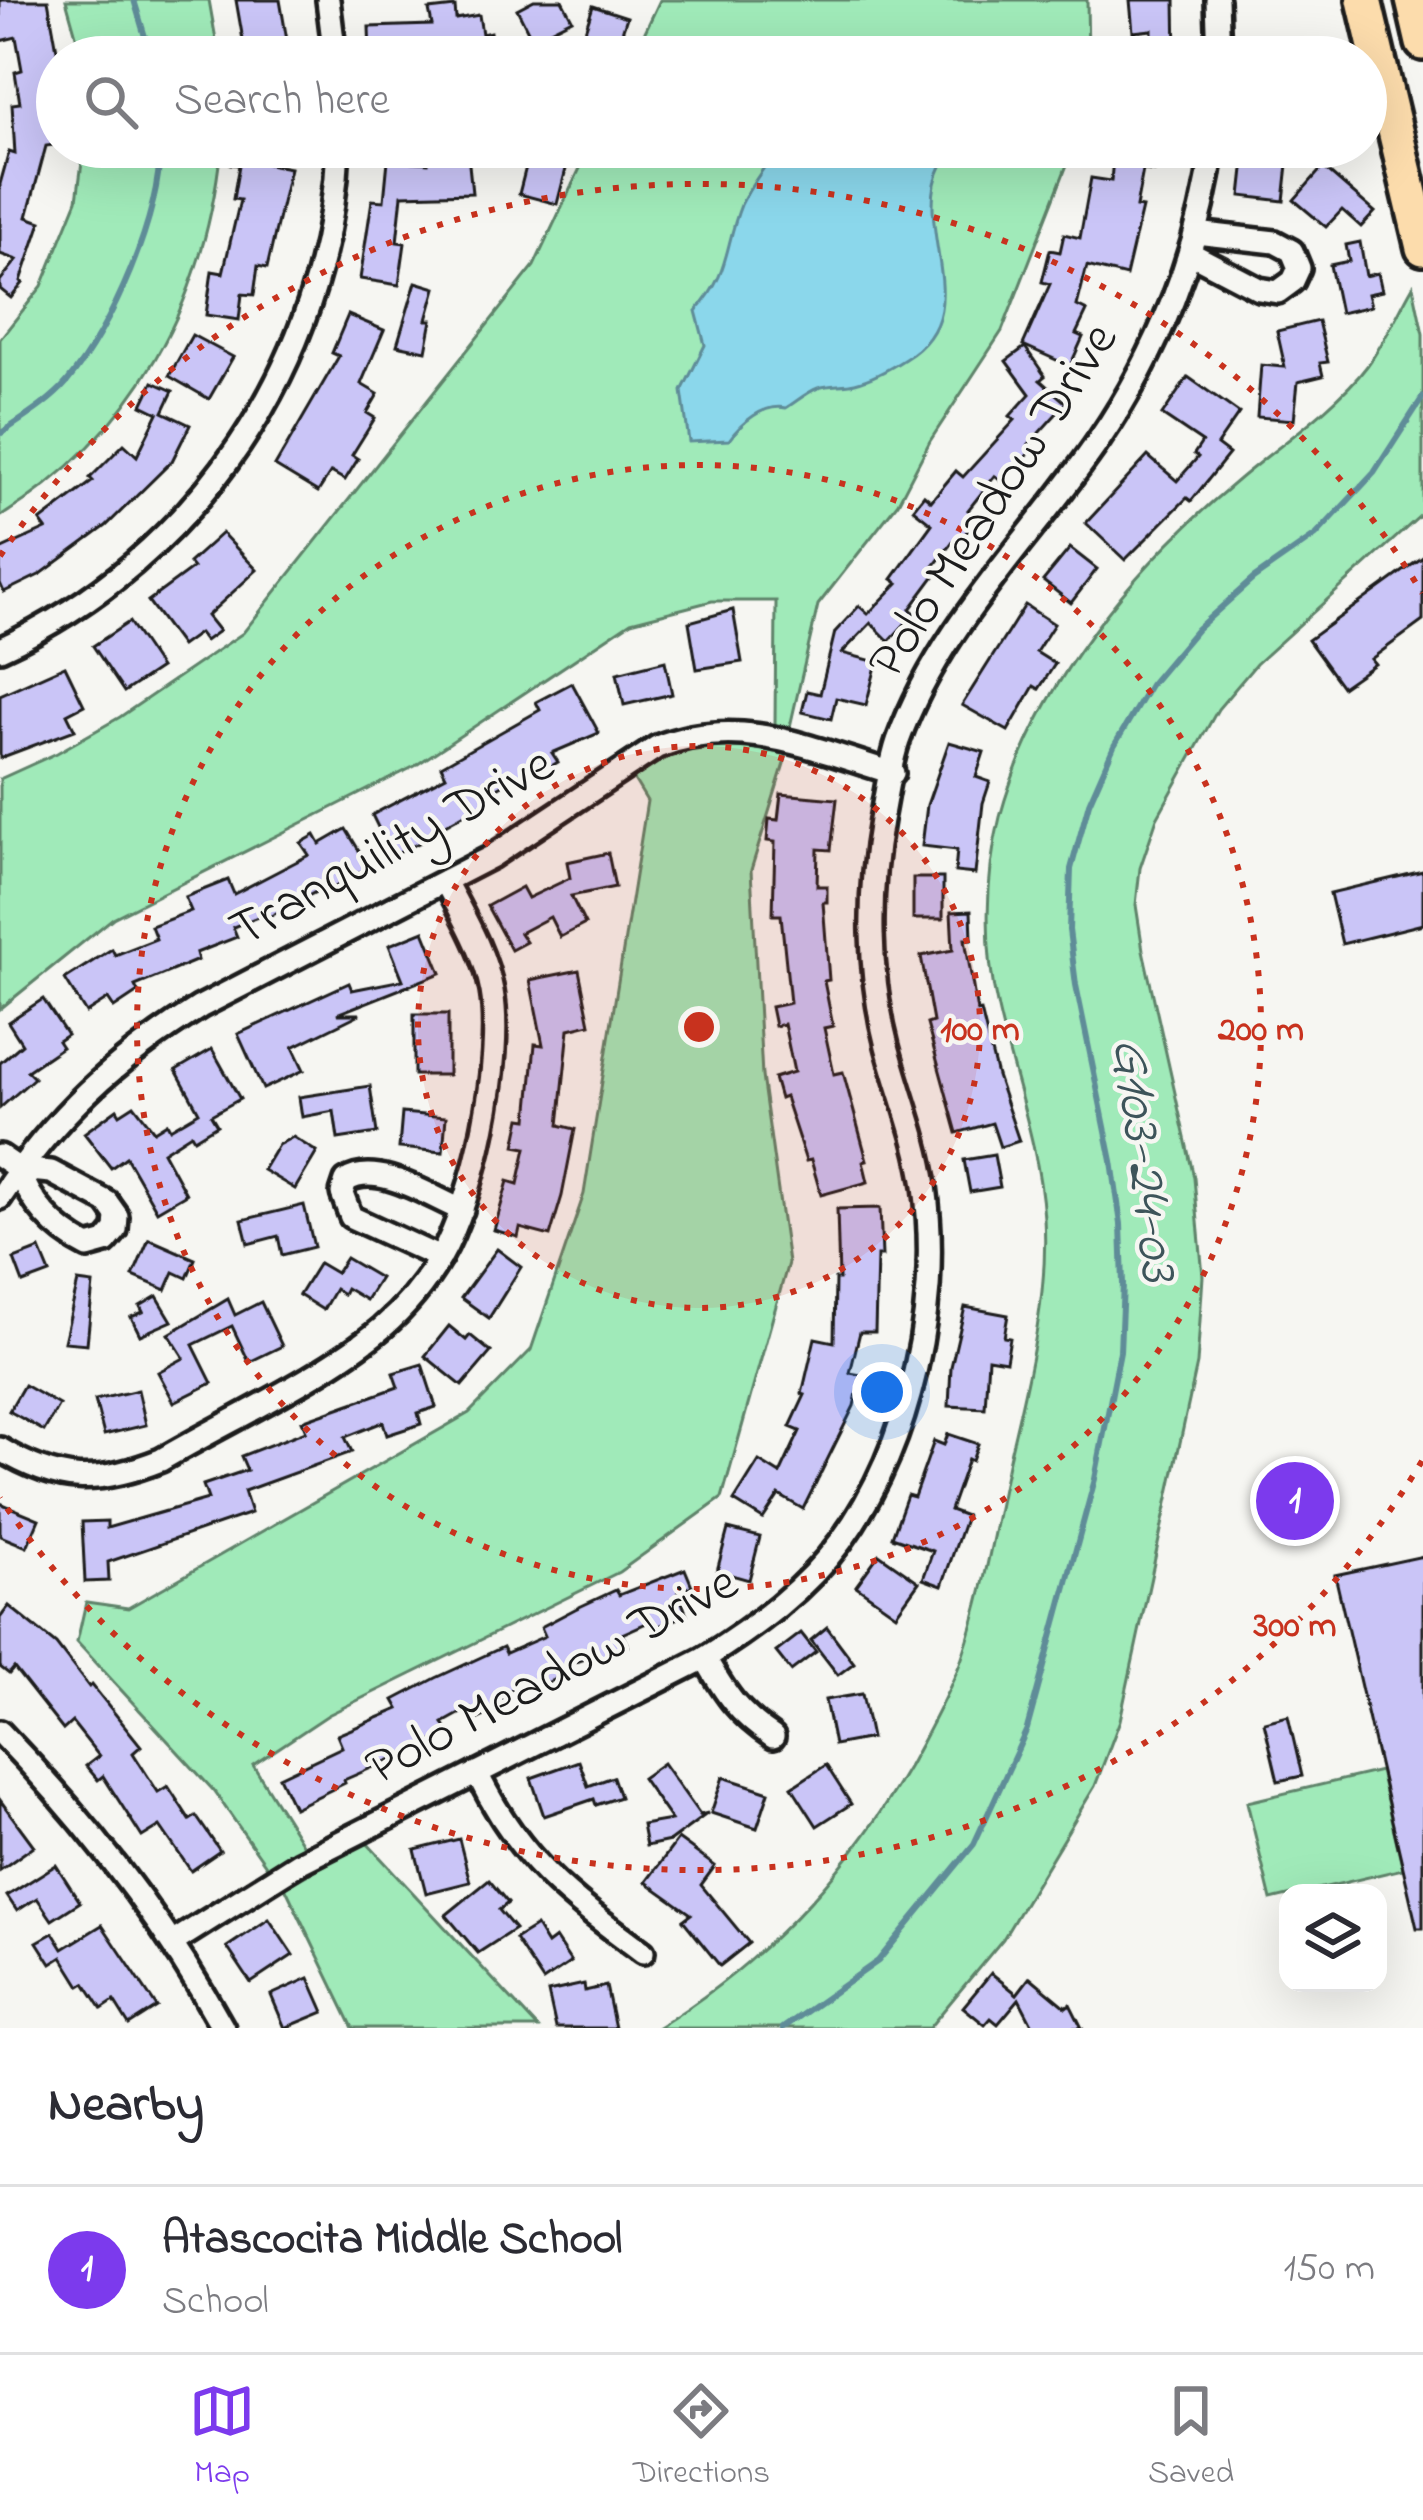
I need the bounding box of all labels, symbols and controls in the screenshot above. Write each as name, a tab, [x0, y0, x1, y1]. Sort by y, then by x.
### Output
search box	[36, 36, 1387, 168]
icon: search	[78, 69, 144, 135]
text: Search here	[174, 69, 390, 135]
street label: Polo Meadow Drive	[850, 308, 1140, 696]
street label: Tranquility Drive	[217, 727, 570, 970]
text: 100 m	[940, 1005, 1020, 1058]
text: 200 m	[1217, 1005, 1304, 1058]
centre of rings	[678, 1006, 720, 1048]
water label: G103-24-03	[1086, 1033, 1198, 1289]
your location	[852, 1362, 912, 1422]
pin: 1	[1256, 1456, 1334, 1546]
street label: Polo Meadow Drive	[353, 1546, 754, 1808]
text: 300 m	[1253, 1601, 1337, 1654]
map controls	[1279, 1884, 1387, 1992]
button: layers	[1279, 1884, 1387, 1992]
text: Nearby	[48, 2069, 204, 2144]
text: Atascocita Middle School	[162, 2208, 622, 2274]
text: 1	[81, 2241, 93, 2298]
text: 150 m	[1283, 2241, 1375, 2298]
text: School	[162, 2274, 269, 2331]
tab: Map	[189, 2378, 255, 2498]
tab: Directions	[633, 2378, 770, 2498]
tab: Saved	[1148, 2378, 1234, 2498]

